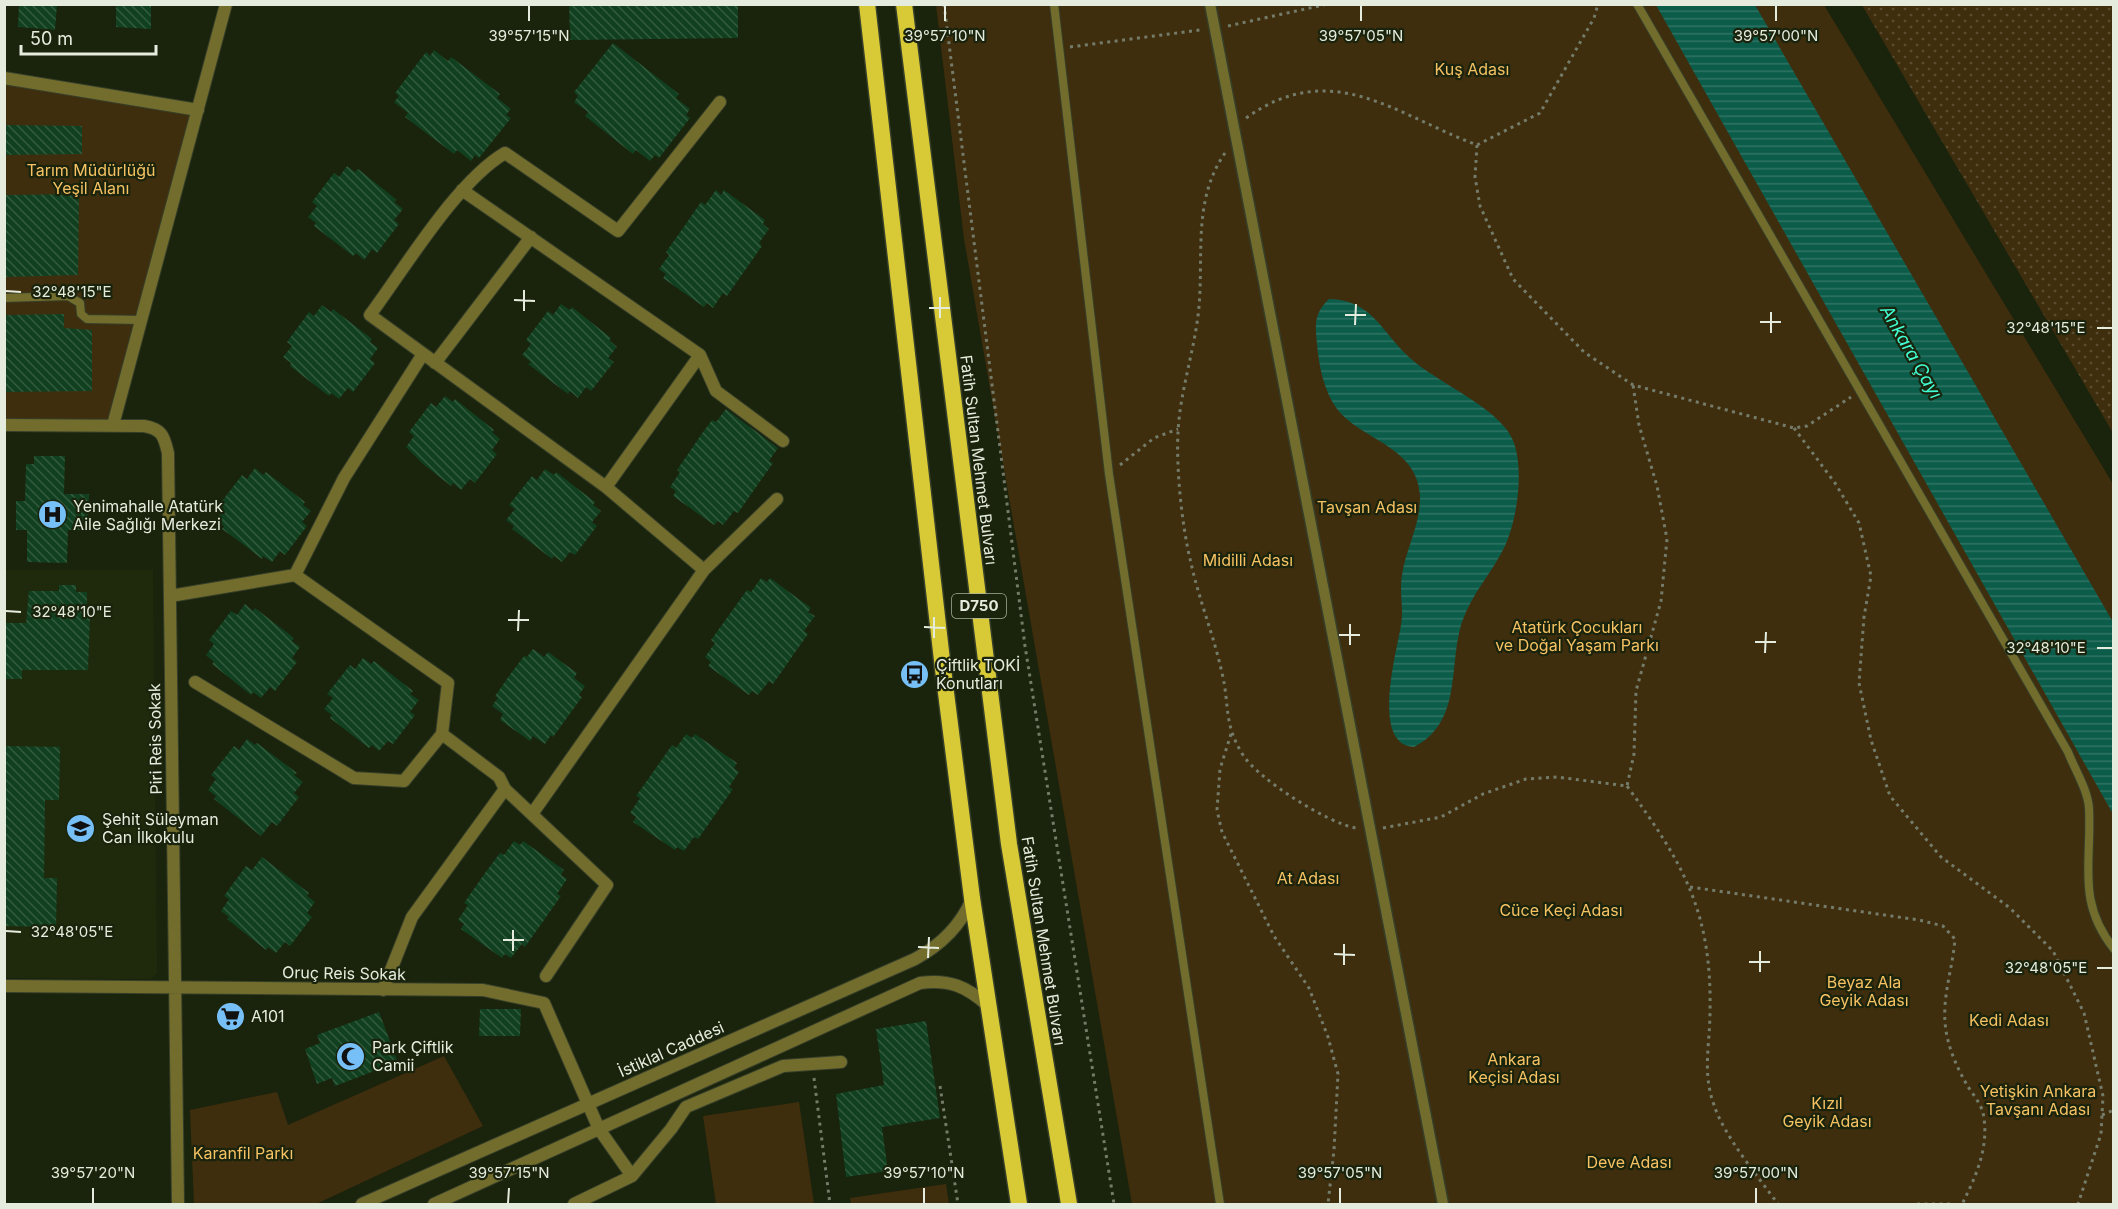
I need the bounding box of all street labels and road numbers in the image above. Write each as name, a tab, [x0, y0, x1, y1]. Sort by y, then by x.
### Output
street label: Fatih Sultan Mehmet Bulvarı	[956, 354, 1002, 566]
road number: D750	[952, 594, 1006, 618]
street label: Piri Reis Sokak	[144, 683, 166, 795]
street label: Fatih Sultan Mehmet Bulvarı	[1018, 835, 1070, 1047]
street label: Oruç Reis Sokak	[282, 962, 406, 984]
street label: İstiklal Caddesi	[615, 1017, 727, 1081]

